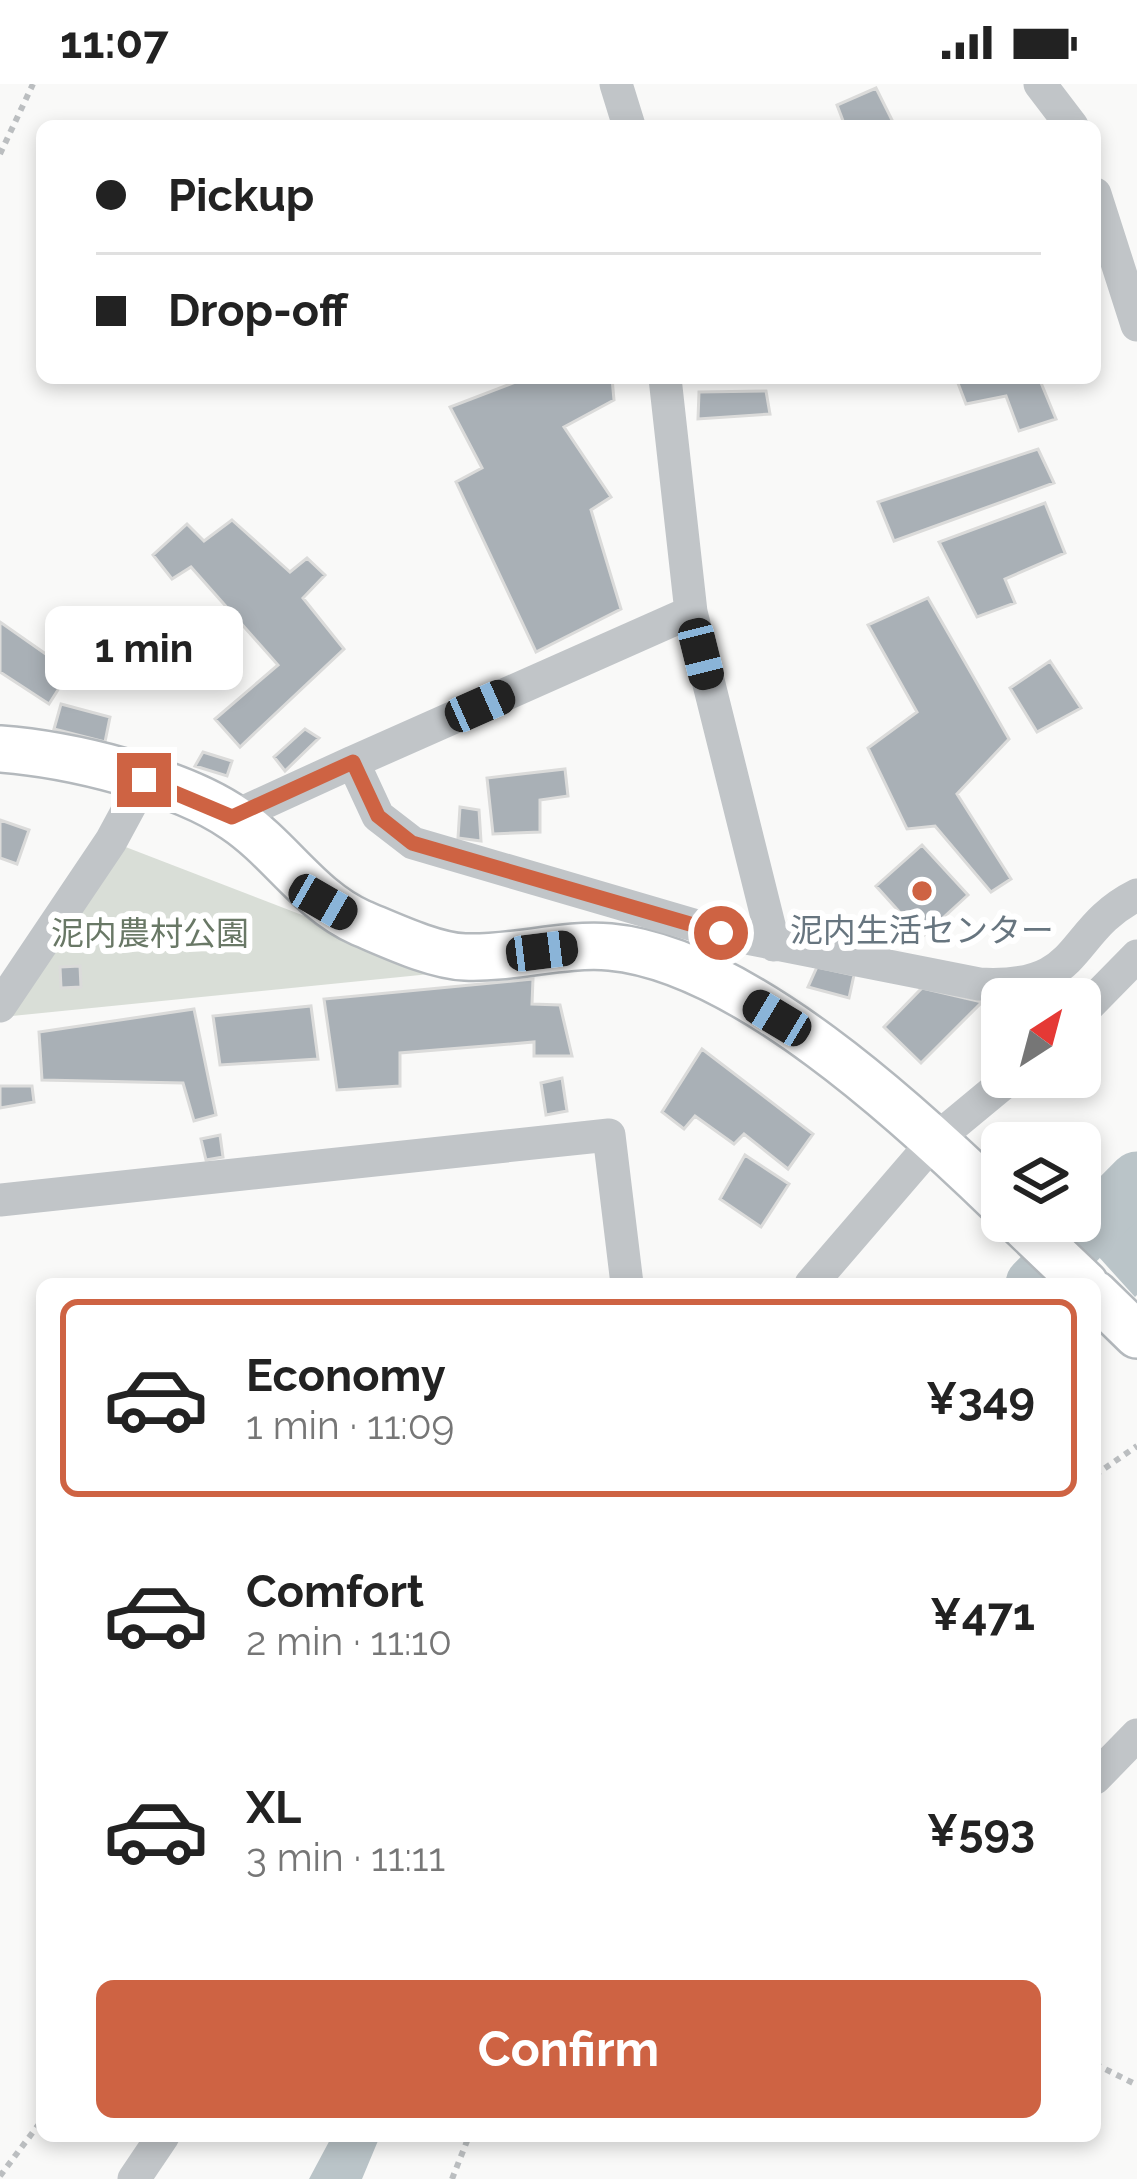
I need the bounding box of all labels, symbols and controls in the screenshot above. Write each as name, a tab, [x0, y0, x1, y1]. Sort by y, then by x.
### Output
text: 11:07	[60, 16, 168, 69]
text: Pickup	[168, 169, 314, 222]
text: Drop-off	[168, 284, 348, 337]
callout: 1 min	[45, 606, 243, 690]
car	[675, 615, 727, 693]
text: 1 min	[95, 625, 193, 671]
car	[440, 675, 520, 737]
route end	[117, 753, 171, 807]
car	[283, 868, 363, 936]
marker: 泥内生活センター	[909, 878, 935, 904]
route start	[694, 906, 748, 960]
place label: 泥内生活センター	[790, 911, 1054, 950]
park label: 泥内農村公園	[51, 914, 249, 953]
car	[504, 929, 580, 973]
north arrow	[981, 978, 1101, 1098]
map controls	[981, 978, 1101, 1242]
car	[737, 984, 817, 1052]
button: layers	[981, 1122, 1101, 1242]
icon: car	[102, 1344, 210, 1452]
text: Economy	[246, 1349, 446, 1402]
text: ¥349	[926, 1372, 1035, 1425]
text: 1 min · 11:09	[246, 1402, 454, 1448]
icon: car	[102, 1560, 210, 1668]
text: Comfort	[246, 1565, 424, 1618]
text: ¥471	[930, 1588, 1035, 1641]
text: 2 min · 11:10	[246, 1618, 452, 1664]
icon: car	[102, 1776, 210, 1884]
text: XL	[246, 1781, 301, 1834]
text: ¥593	[926, 1804, 1035, 1857]
text: 3 min · 11:11	[246, 1834, 445, 1880]
button: Confirm	[96, 1980, 1041, 2118]

